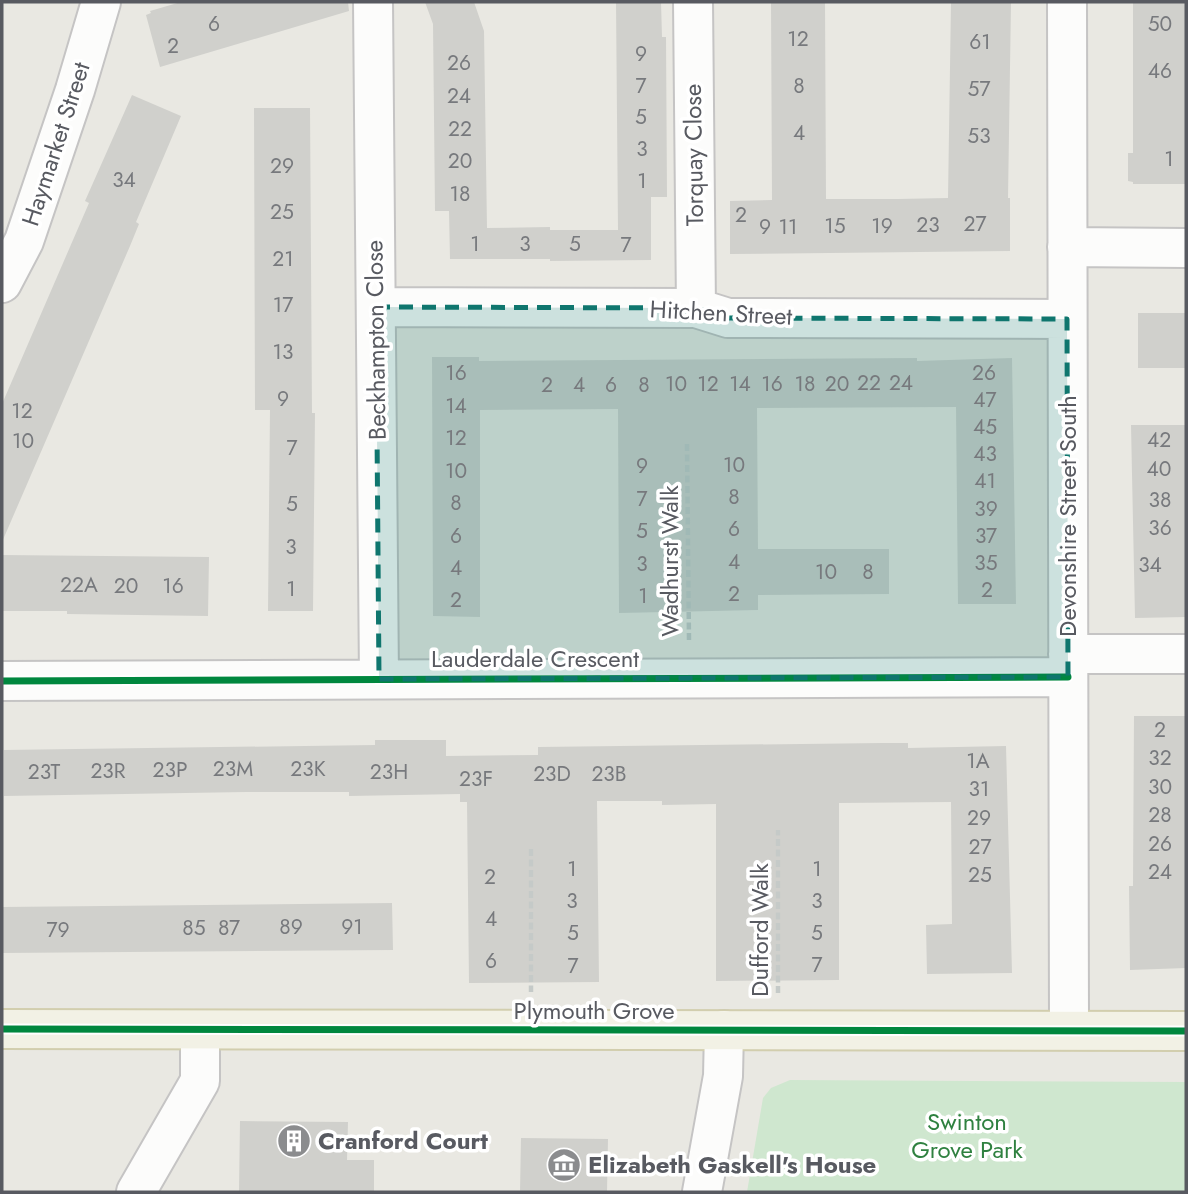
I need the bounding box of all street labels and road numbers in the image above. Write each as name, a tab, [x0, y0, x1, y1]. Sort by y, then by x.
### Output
street label: Haymarket Street	[13, 57, 99, 230]
street label: Torquay Close	[675, 84, 712, 226]
street label: Beckhampton Close	[356, 240, 395, 440]
street label: Hitchen Street	[649, 291, 793, 334]
street label: Devonshire Street South	[1050, 395, 1085, 637]
street label: Wadhurst Walk	[652, 485, 687, 637]
street label: Lauderdale Crescent	[431, 641, 639, 676]
street label: Dufford Walk	[742, 863, 777, 997]
street label: Plymouth Grove	[514, 993, 675, 1028]

